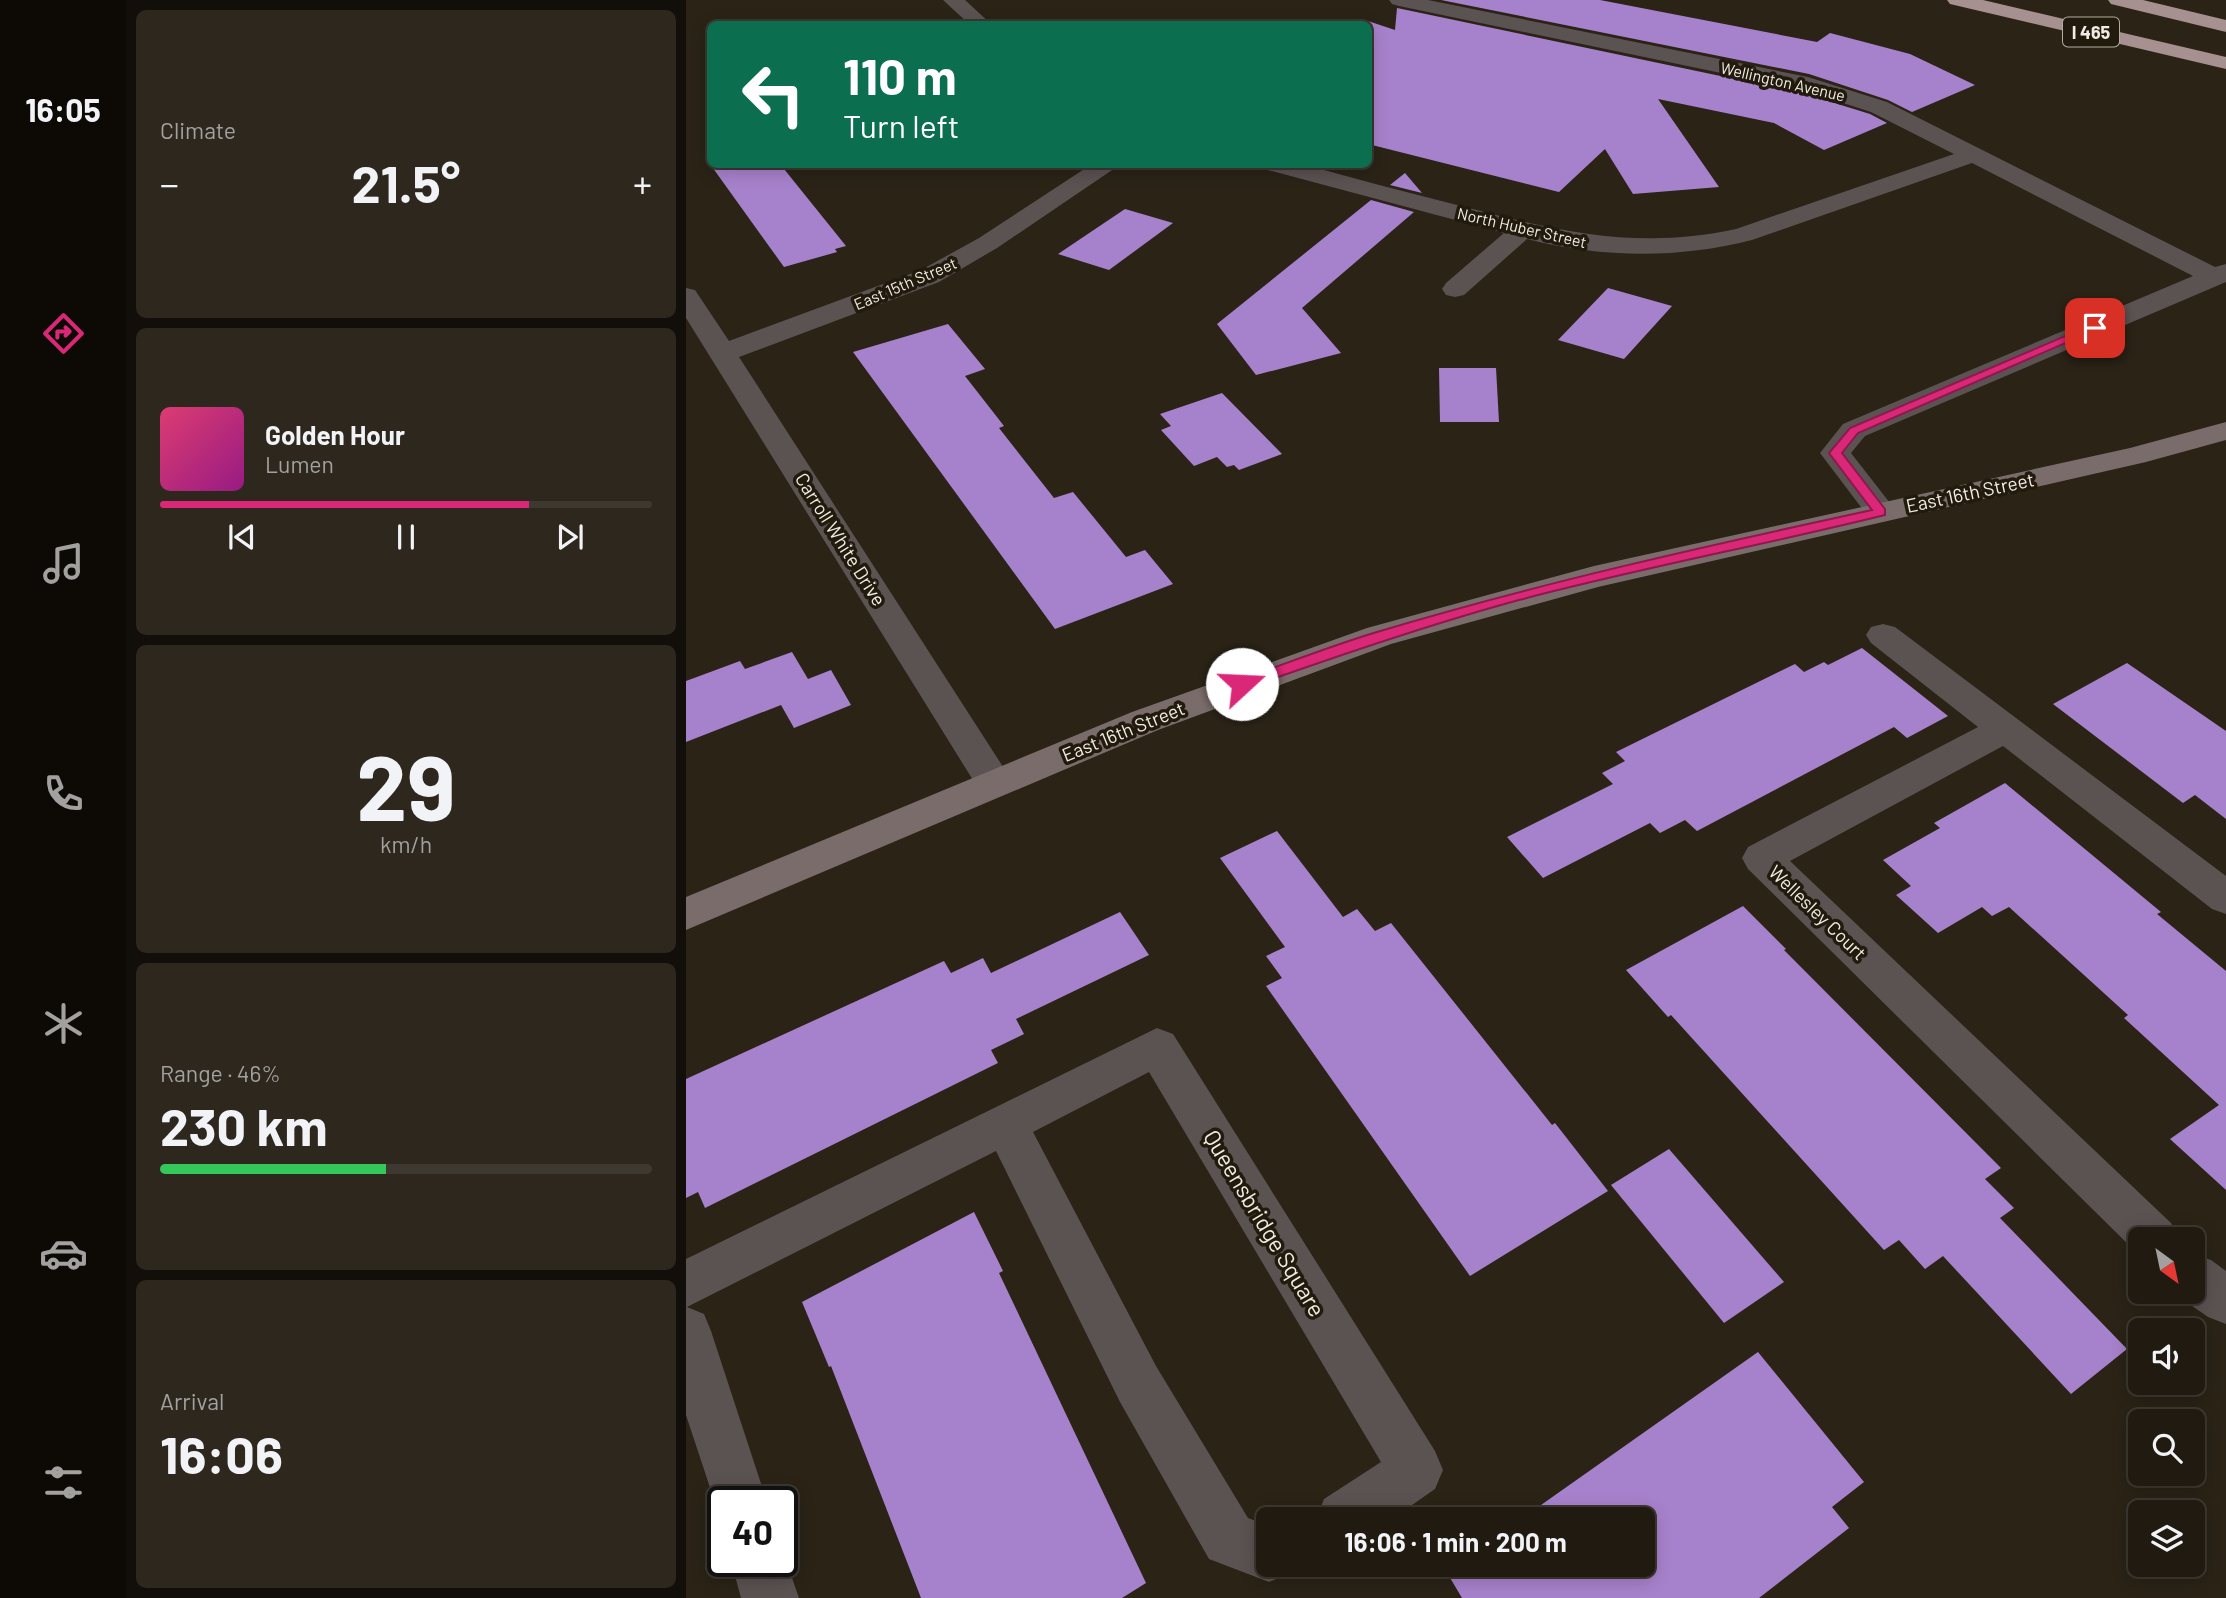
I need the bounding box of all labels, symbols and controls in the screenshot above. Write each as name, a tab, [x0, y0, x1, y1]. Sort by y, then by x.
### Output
road number: I 465	[2063, 17, 2119, 46]
text: 110 m	[843, 46, 957, 105]
icon: left	[728, 49, 819, 140]
street label: Wellington Avenue	[1719, 57, 1847, 105]
text: 16:05	[25, 90, 101, 128]
text: Turn left	[843, 106, 960, 144]
text: Climate	[160, 116, 236, 144]
text: 21.5°	[352, 151, 460, 213]
text: −	[160, 160, 179, 206]
text: +	[633, 160, 652, 206]
street label: North Huber Street	[1455, 203, 1589, 251]
street label: East 15th Street	[851, 253, 959, 313]
pin	[2065, 298, 2125, 358]
icon: directions	[39, 309, 88, 358]
icon: arrive	[2076, 309, 2114, 347]
text: Golden Hour	[265, 419, 405, 450]
text: Lumen	[265, 450, 334, 478]
street label: East 16th Street	[1904, 467, 2036, 517]
street label: Carroll White Drive	[791, 468, 891, 610]
icon: previous	[223, 518, 261, 556]
icon: pause	[387, 518, 425, 556]
icon: next	[551, 518, 589, 556]
icon: music	[39, 539, 88, 588]
position arrow	[1205, 647, 1279, 721]
street label: East 16th Street	[1058, 696, 1188, 766]
text: 29	[356, 730, 456, 839]
icon: phone	[39, 769, 88, 818]
text: km/h	[380, 830, 432, 858]
street label: Wellesley Court	[1764, 860, 1872, 964]
icon: climate	[39, 999, 88, 1048]
text: Range · 46%	[160, 1059, 281, 1087]
text: 230 km	[160, 1094, 328, 1156]
street label: Queensbridge Square	[1198, 1125, 1332, 1321]
north arrow	[2128, 1227, 2205, 1304]
map controls	[2128, 1227, 2205, 1577]
icon: car	[39, 1229, 88, 1278]
button: sound	[2128, 1318, 2205, 1395]
text: Arrival	[160, 1387, 224, 1415]
button: search	[2128, 1409, 2205, 1486]
text: 16:06	[160, 1422, 283, 1484]
icon: filters	[39, 1458, 88, 1507]
speed limit sign: 40	[707, 1486, 798, 1577]
button: layers	[2128, 1500, 2205, 1577]
text: 16:06 · 1 min · 200 m	[1344, 1526, 1567, 1557]

